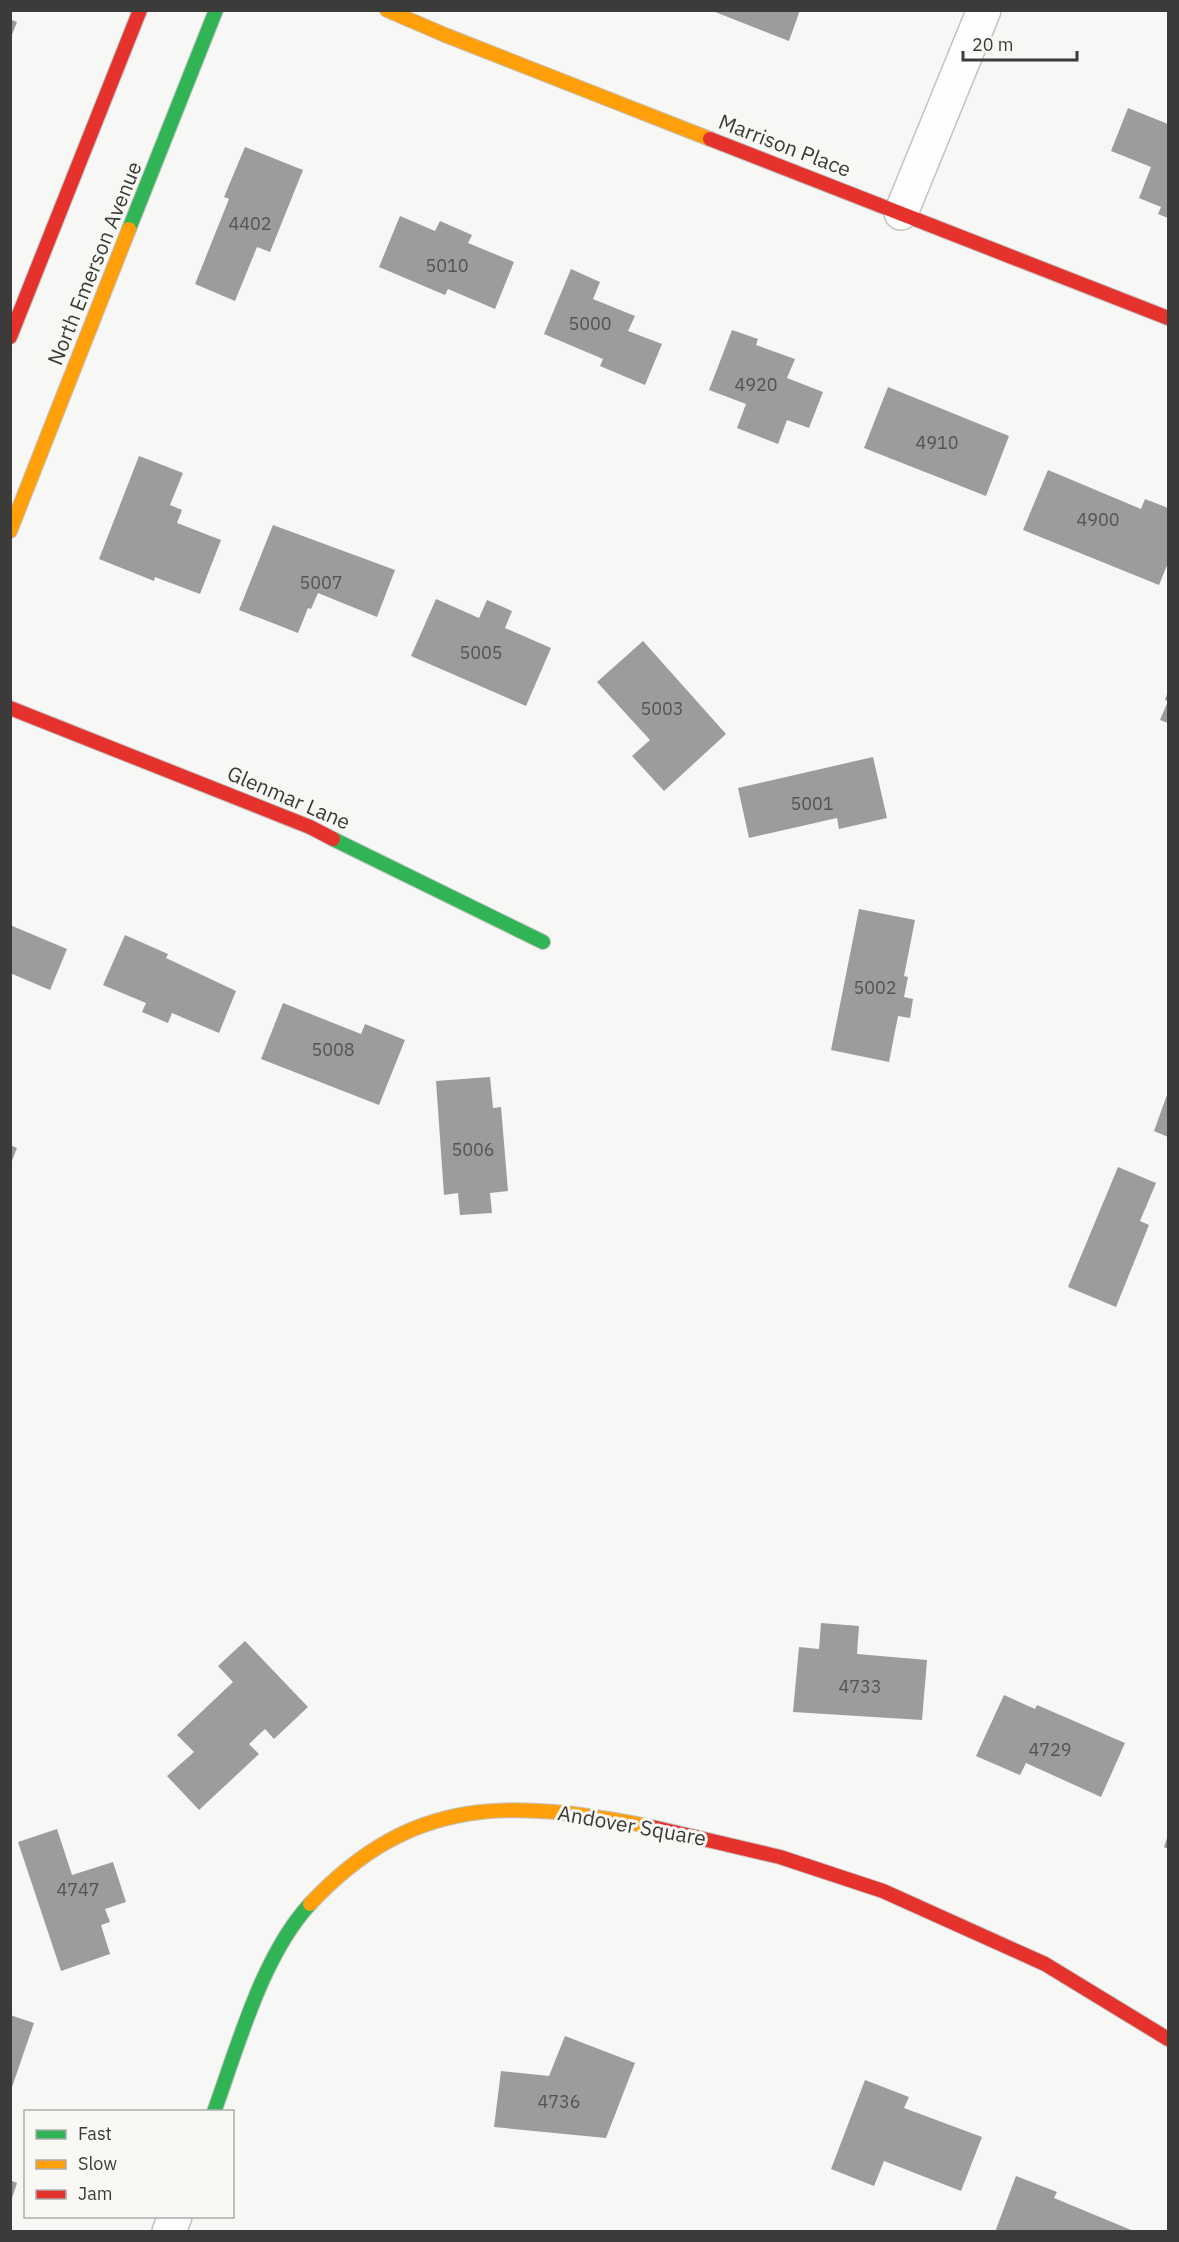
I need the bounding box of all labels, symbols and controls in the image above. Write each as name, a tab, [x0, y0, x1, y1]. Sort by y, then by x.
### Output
scale bar	[963, 24, 1077, 62]
text: 20 m	[972, 33, 1014, 56]
street label: Marrison Place	[715, 107, 855, 183]
street label: North Emerson Avenue	[40, 157, 148, 369]
house number: 4402	[228, 212, 272, 235]
house number: 5010	[425, 254, 469, 277]
house number: 5000	[568, 312, 612, 335]
house number: 4920	[734, 373, 778, 396]
house number: 4910	[915, 431, 959, 454]
house number: 4900	[1076, 508, 1120, 531]
house number: 5007	[299, 571, 343, 594]
house number: 5005	[459, 641, 503, 664]
house number: 5003	[640, 697, 684, 720]
street label: Glenmar Lane	[223, 758, 355, 836]
house number: 5001	[790, 792, 834, 815]
house number: 5002	[853, 976, 897, 999]
house number: 5008	[311, 1038, 355, 1061]
house number: 5006	[451, 1138, 495, 1161]
house number: 4733	[838, 1675, 882, 1698]
house number: 4729	[1028, 1738, 1072, 1761]
street label: Andover Square	[556, 1798, 708, 1852]
house number: 4747	[56, 1878, 100, 1901]
house number: 4736	[537, 2090, 581, 2113]
legend	[24, 2110, 234, 2218]
text: Fast	[78, 2122, 112, 2145]
text: Slow	[78, 2152, 117, 2175]
text: Jam	[78, 2182, 113, 2205]

